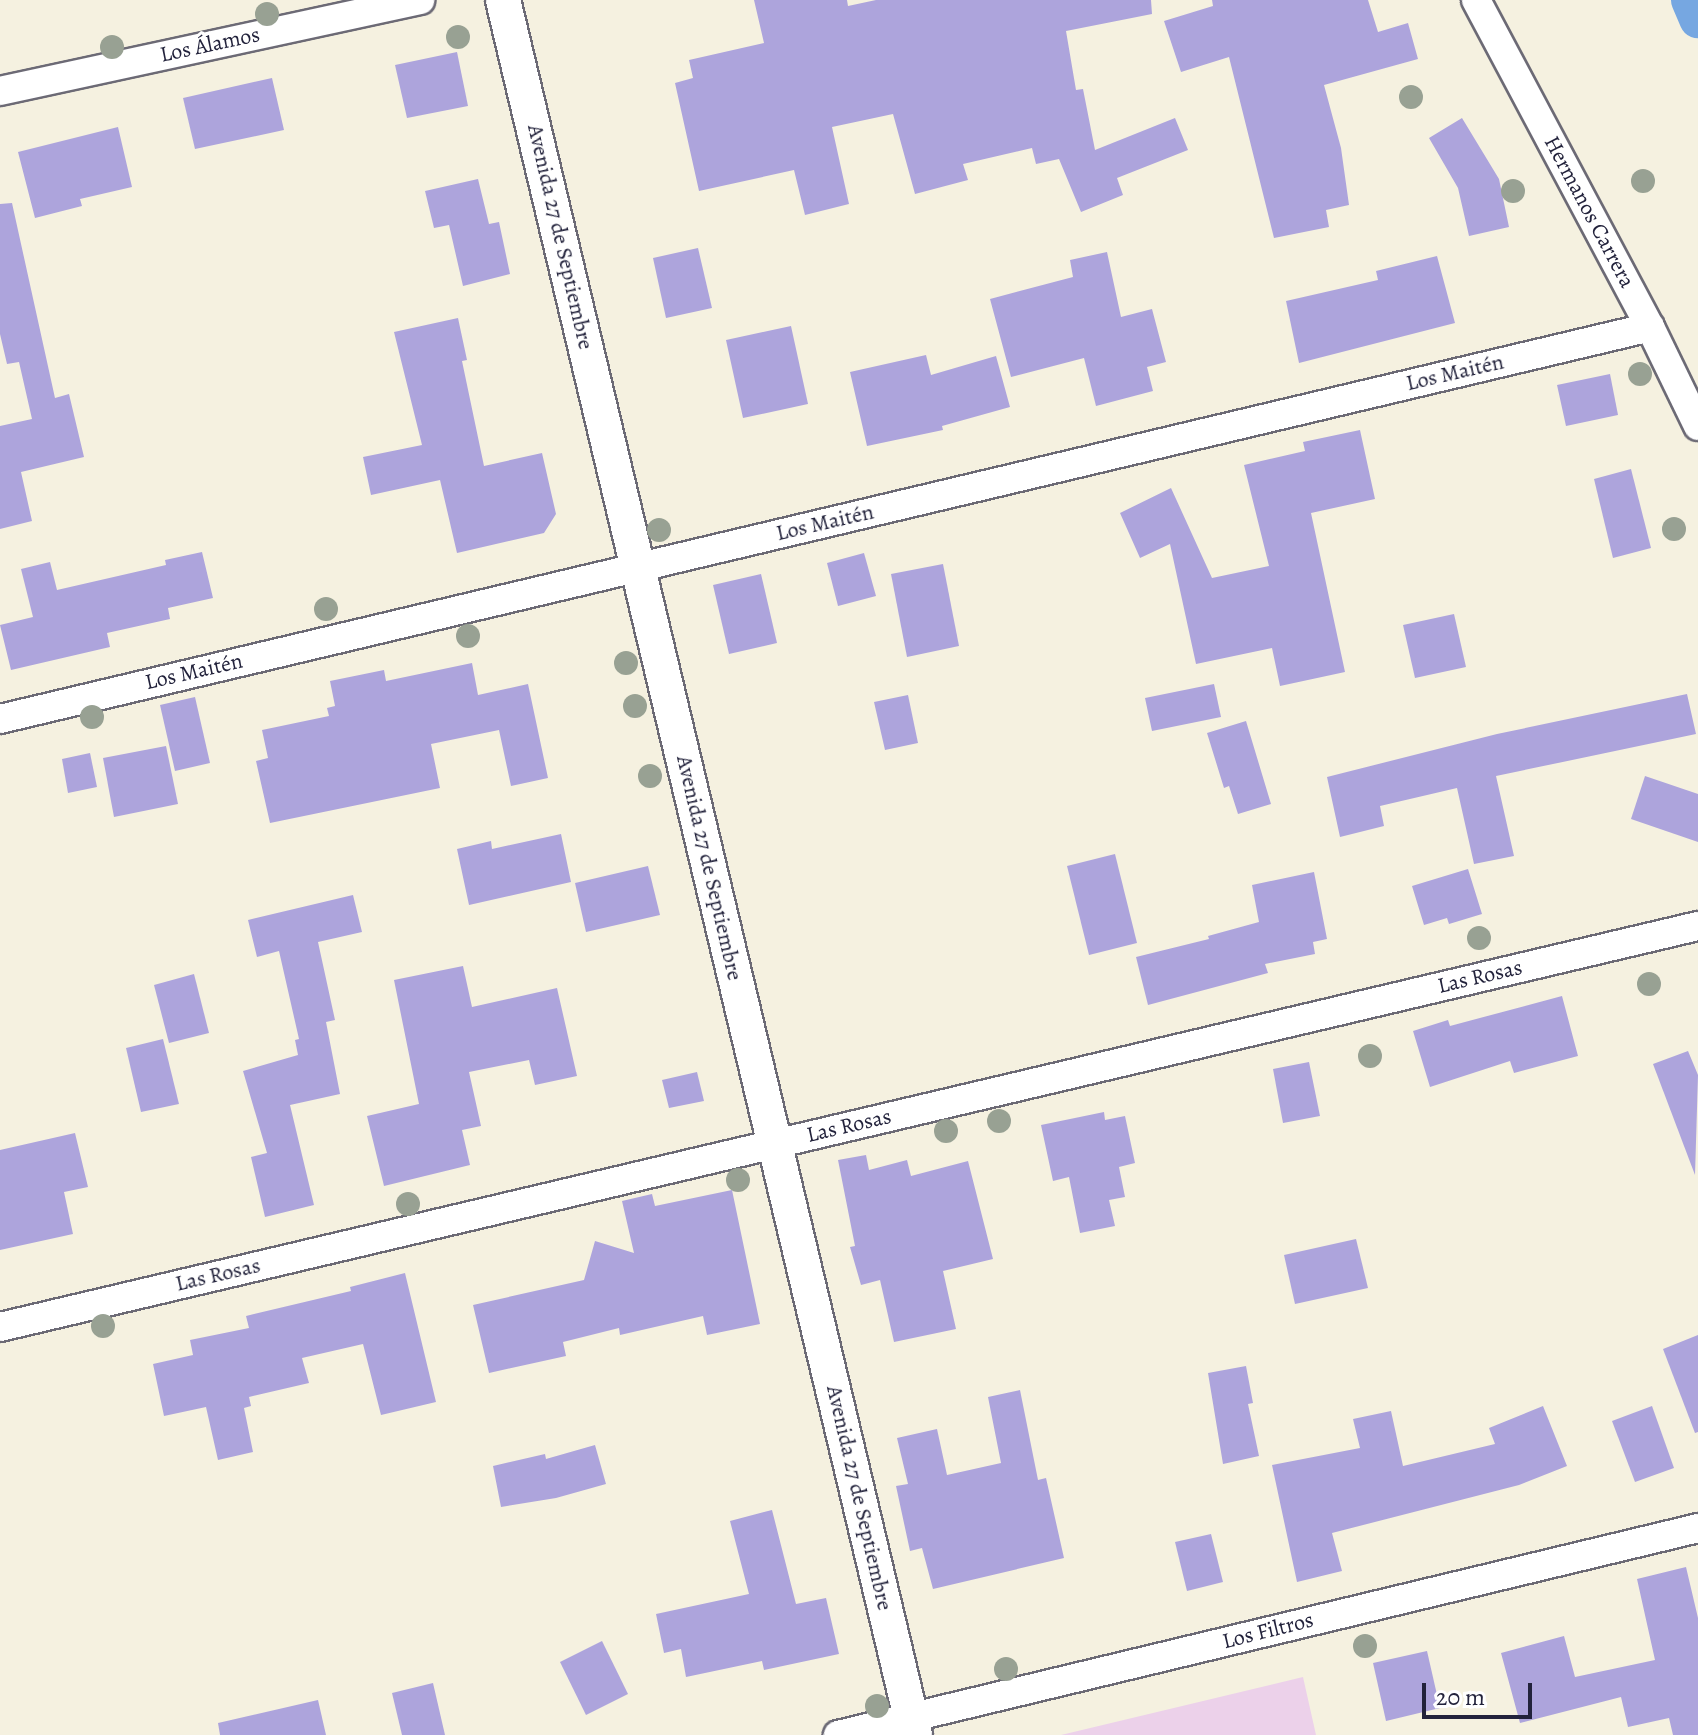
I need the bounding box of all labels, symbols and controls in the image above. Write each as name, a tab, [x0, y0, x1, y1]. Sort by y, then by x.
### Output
street label: Los Álamos	[158, 22, 262, 68]
street label: Avenida 27 de Septiembre	[521, 122, 599, 352]
street label: Hermanos Carrera	[1538, 132, 1640, 292]
street label: Los Maitén	[1404, 349, 1506, 397]
street label: Los Maitén	[774, 499, 876, 547]
street label: Los Maitén	[143, 648, 245, 696]
street label: Avenida 27 de Septiembre	[670, 753, 748, 983]
street label: Las Rosas	[1435, 954, 1525, 1000]
street label: Las Rosas	[804, 1103, 894, 1149]
street label: Las Rosas	[173, 1252, 263, 1298]
street label: Avenida 27 de Septiembre	[820, 1383, 898, 1613]
street label: Los Filtros	[1220, 1607, 1316, 1655]
scale bar	[1426, 1667, 1536, 1717]
text: 20 m	[1436, 1681, 1485, 1713]

